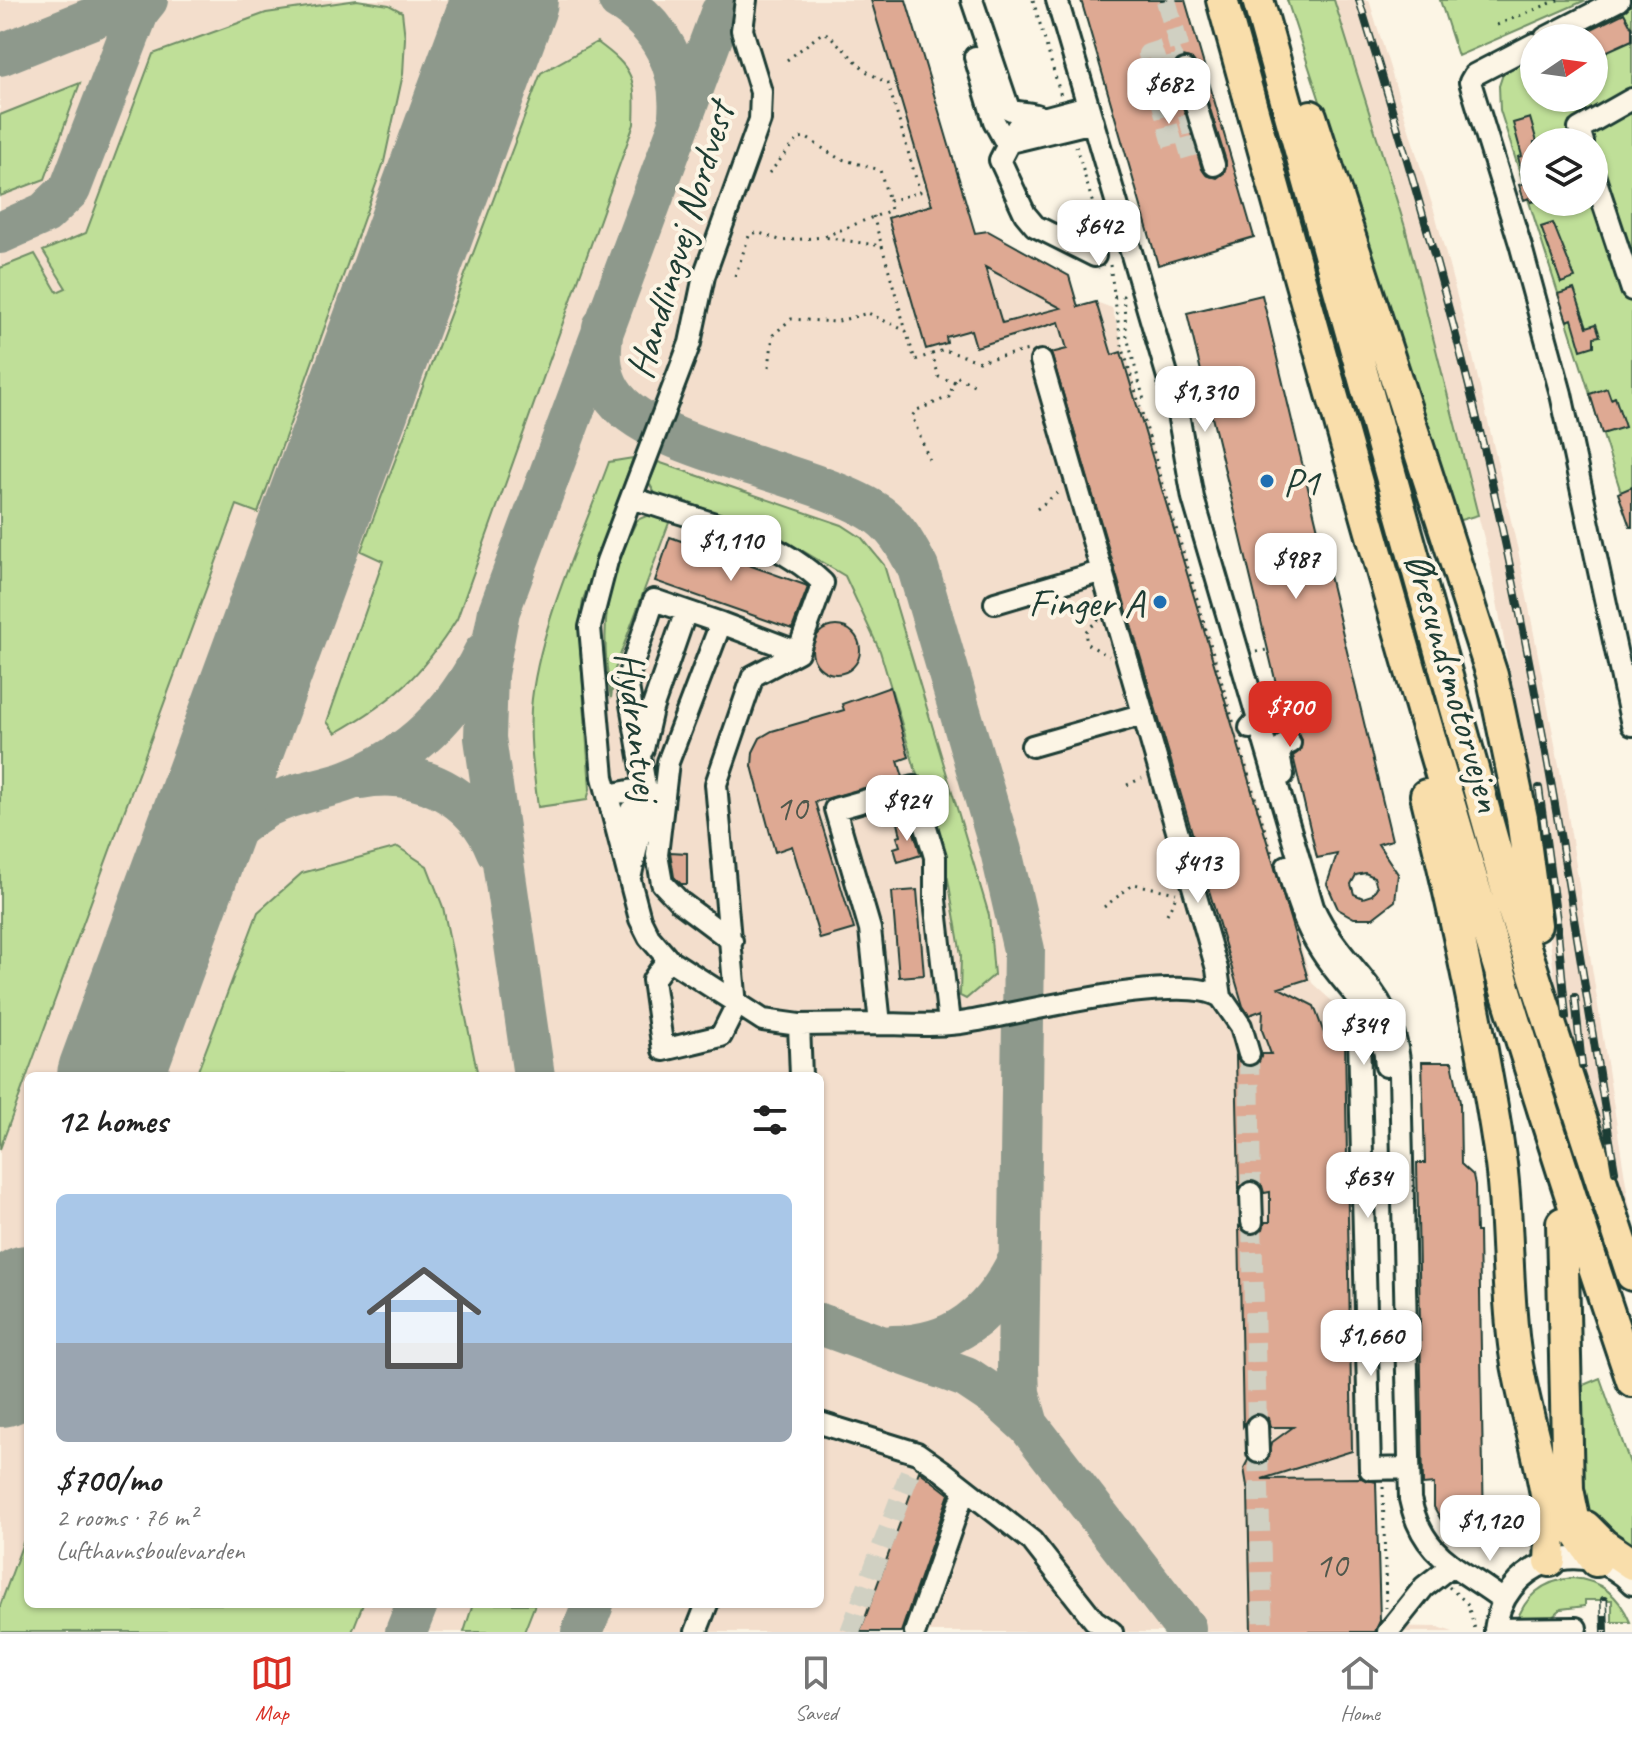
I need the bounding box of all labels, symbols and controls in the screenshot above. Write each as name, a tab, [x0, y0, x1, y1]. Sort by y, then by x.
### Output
north arrow	[1520, 24, 1608, 112]
map controls	[1520, 24, 1608, 216]
pin: $682	[1122, 58, 1216, 126]
text: $682	[1145, 67, 1193, 100]
street label: Handlingvej Nordvest	[614, 91, 747, 384]
button: layers	[1520, 128, 1608, 216]
pin: $642	[1052, 200, 1146, 268]
text: $642	[1075, 209, 1123, 242]
pin: $1,310	[1140, 366, 1270, 434]
text: $1,310	[1173, 375, 1237, 408]
place label: P1	[1283, 457, 1322, 507]
marker: P1	[1258, 472, 1276, 490]
pin: $1,110	[666, 515, 796, 583]
text: $1,110	[699, 524, 763, 557]
pin: $987	[1249, 533, 1343, 601]
text: $987	[1273, 542, 1319, 575]
street label: Øresundsmotorvejen	[1393, 547, 1515, 818]
place label: Finger A	[1029, 578, 1146, 628]
marker: Finger A	[1151, 593, 1169, 611]
street label: Hydrantvej	[604, 649, 672, 807]
pin: $700	[1243, 681, 1337, 749]
text: $700	[1267, 690, 1313, 723]
pin: $924	[860, 775, 954, 843]
text: $924	[884, 784, 930, 817]
house number: 10	[775, 785, 810, 831]
pin: $413	[1151, 837, 1245, 905]
text: $413	[1175, 846, 1221, 879]
pin: $349	[1317, 999, 1411, 1067]
text: $349	[1341, 1008, 1387, 1041]
icon: filters	[748, 1098, 792, 1142]
text: 12 homes	[56, 1099, 167, 1142]
pin: $634	[1321, 1152, 1415, 1220]
text: $634	[1344, 1161, 1392, 1194]
icon: home	[352, 1246, 496, 1390]
pin: $1,660	[1306, 1310, 1436, 1378]
text: $1,660	[1339, 1319, 1403, 1352]
text: $700/mo	[56, 1458, 161, 1501]
pin: $1,120	[1425, 1495, 1555, 1563]
text: 2 rooms · 76 m²	[56, 1501, 197, 1534]
text: $1,120	[1458, 1504, 1522, 1537]
text: Lufthavnsboulevarden	[56, 1534, 244, 1567]
house number: 10	[1315, 1542, 1350, 1588]
tab: Map	[250, 1651, 294, 1727]
tab: Saved	[794, 1651, 838, 1727]
tab: Home	[1338, 1651, 1382, 1727]

